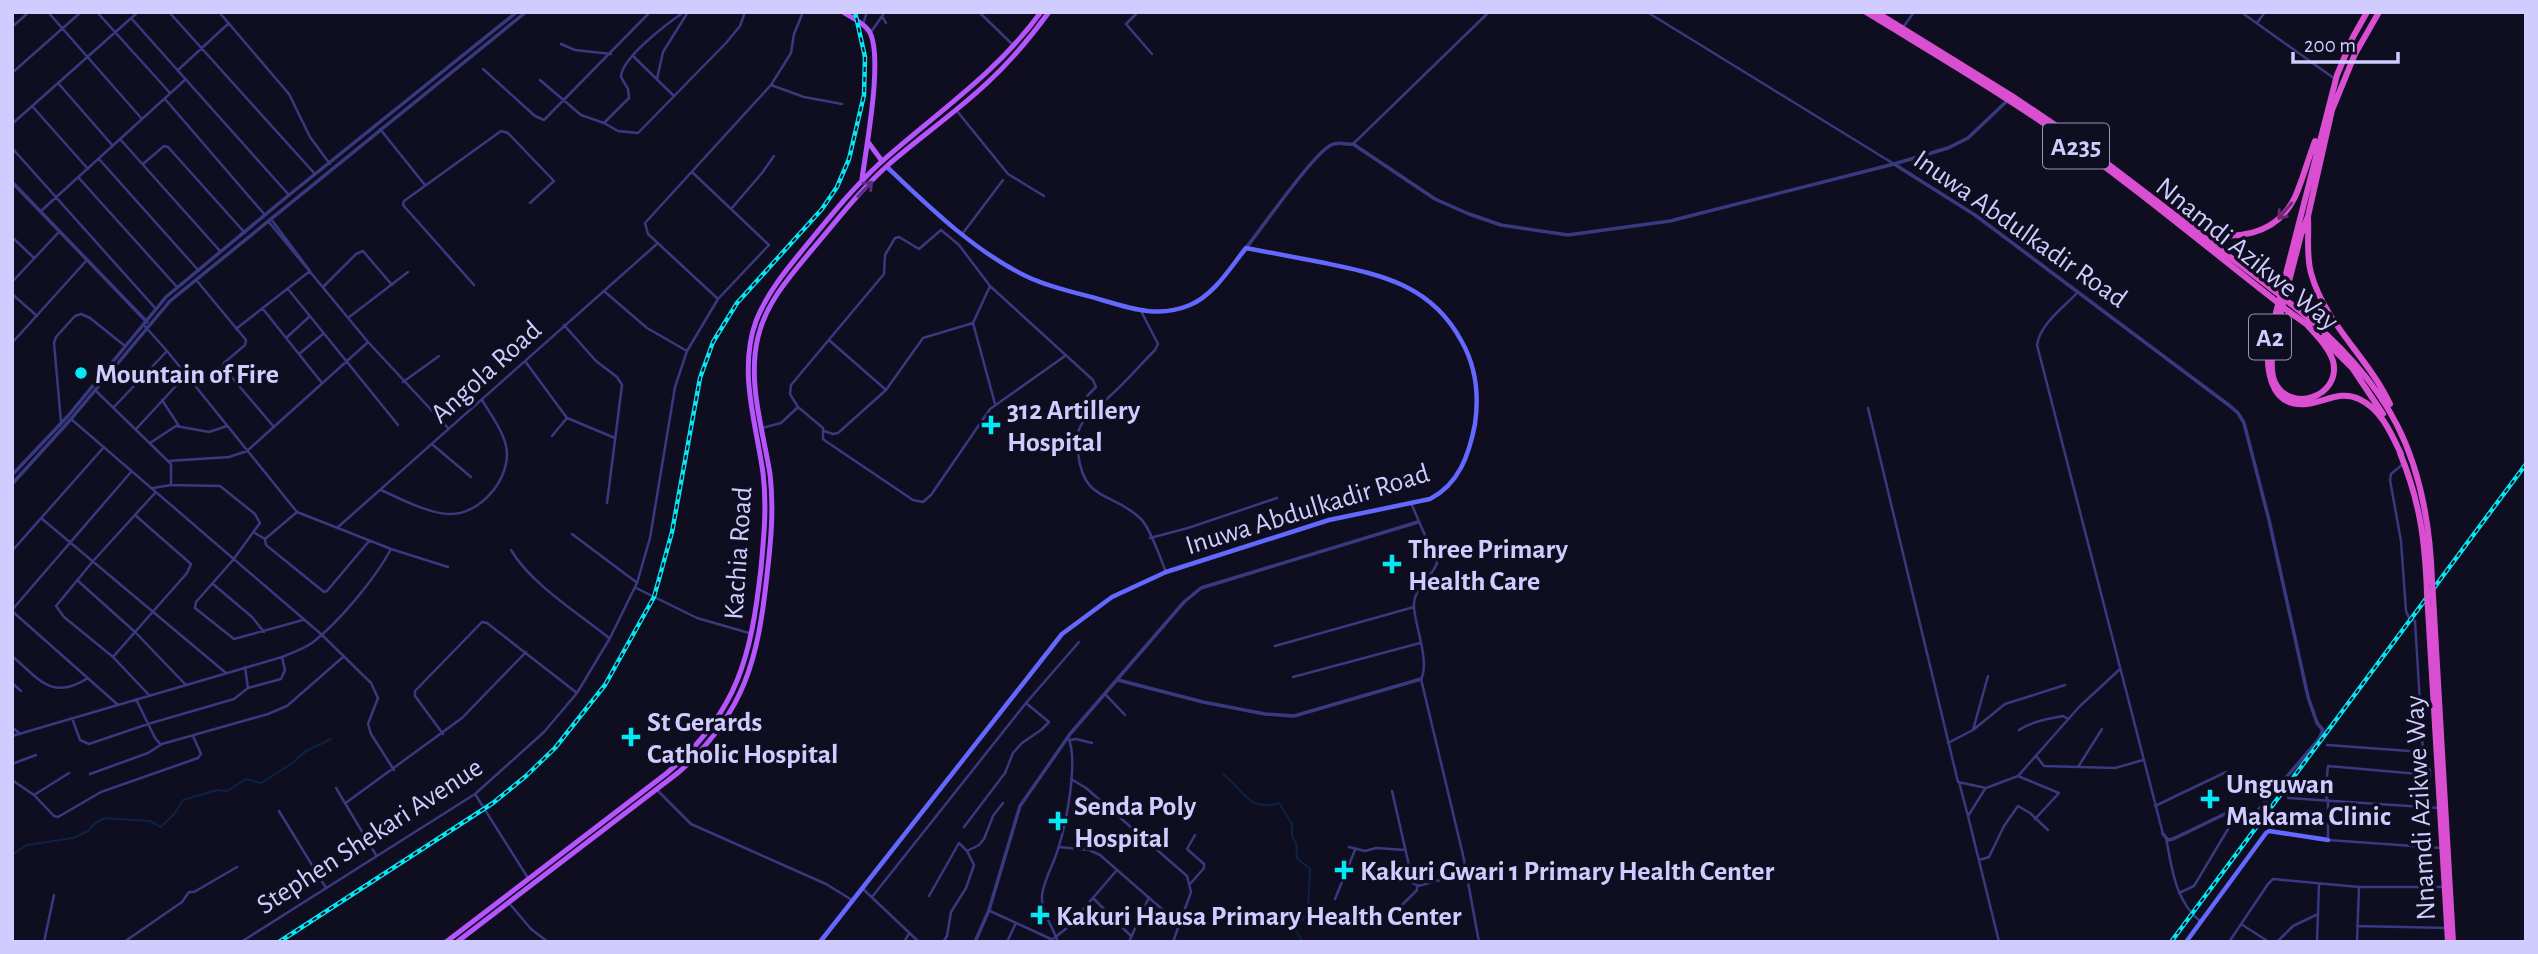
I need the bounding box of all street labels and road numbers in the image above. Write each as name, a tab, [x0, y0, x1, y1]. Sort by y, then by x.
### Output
road number: A235	[2043, 124, 2109, 168]
street label: Inuwa Abdulkadir Road	[1908, 145, 2132, 314]
street label: Nnamdi Azikwe Way	[2150, 173, 2343, 336]
road number: A2	[2249, 314, 2291, 360]
street label: Angola Road	[426, 316, 547, 429]
street label: Inuwa Abdulkadir Road	[1182, 459, 1433, 560]
street label: Kachia Road	[720, 486, 758, 621]
street label: Nnamdi Azikwe Way	[2401, 695, 2441, 921]
street label: Stephen Shekari Avenue	[252, 753, 488, 920]

